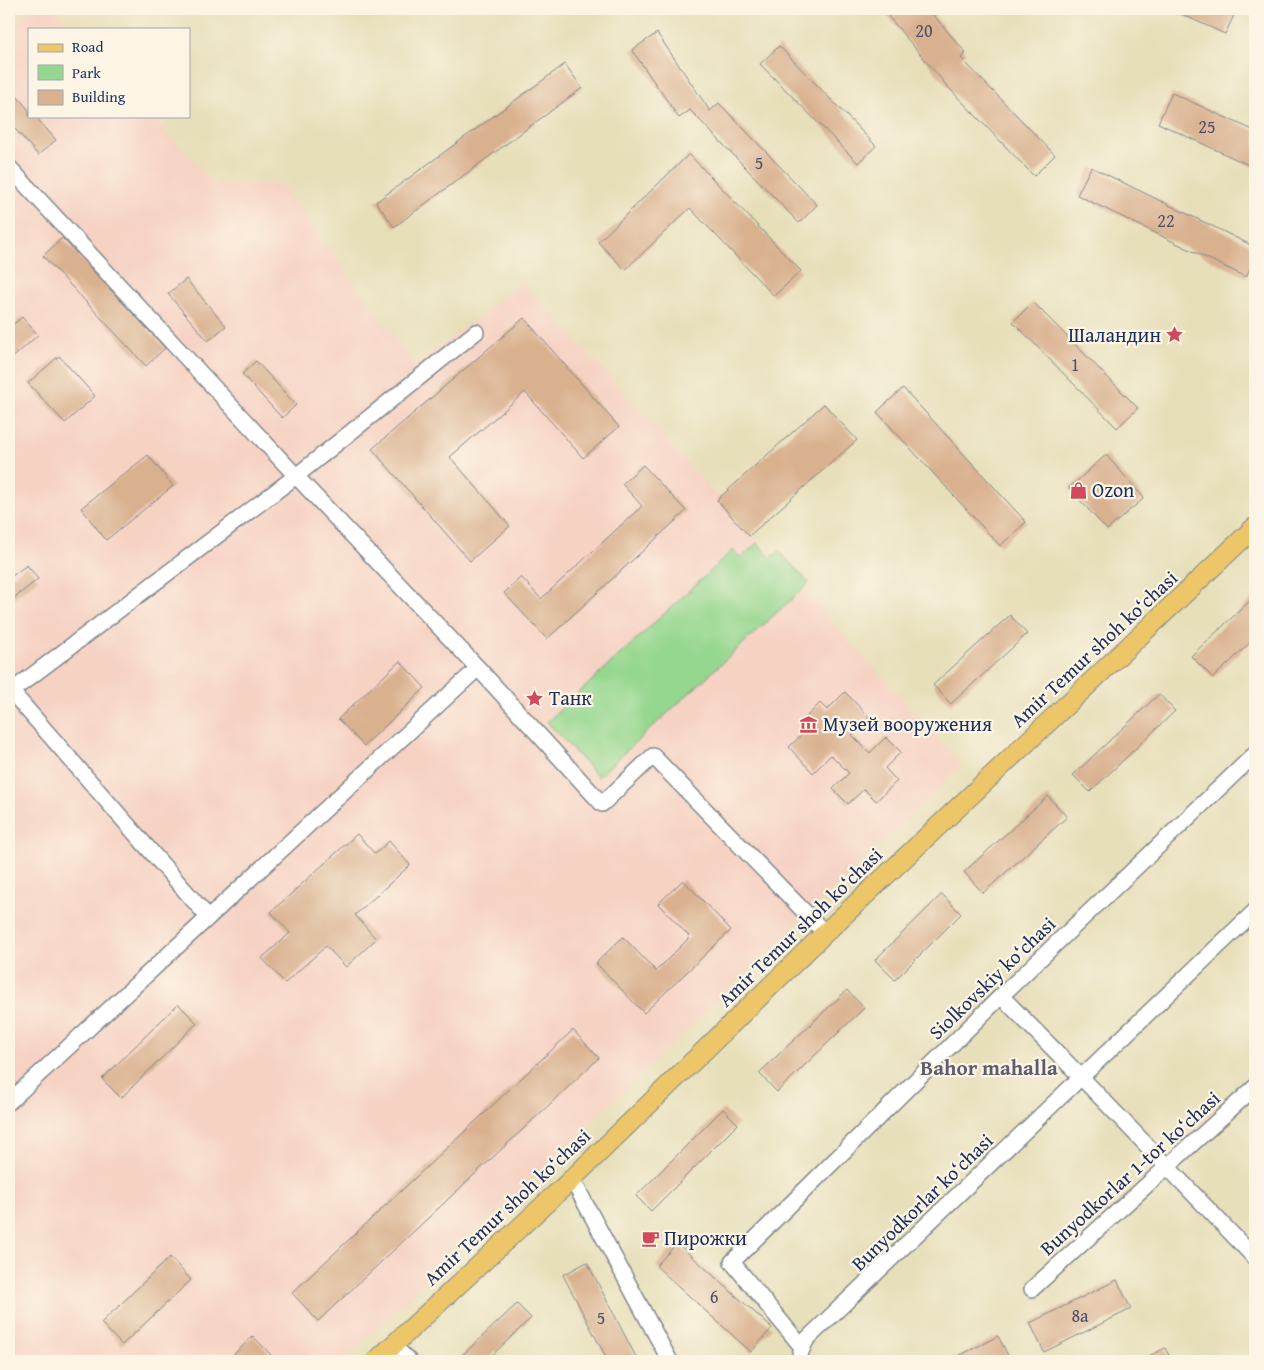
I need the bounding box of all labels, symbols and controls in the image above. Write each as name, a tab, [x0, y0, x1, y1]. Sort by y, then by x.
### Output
house number: 20	[915, 17, 933, 44]
legend	[28, 28, 190, 118]
text: Road	[72, 36, 103, 57]
text: Park	[72, 62, 101, 83]
text: Building	[72, 86, 126, 107]
house number: 25	[1198, 113, 1216, 140]
house number: 5	[755, 149, 763, 176]
house number: 22	[1157, 207, 1175, 234]
place label: Шаландин	[1068, 320, 1161, 349]
place icon: Шаландин	[1165, 325, 1185, 345]
house number: 1	[1071, 351, 1079, 378]
place label: Ozon	[1092, 475, 1134, 504]
shop icon: Ozon	[1068, 480, 1088, 500]
street label: Amir Temur shoh ko‘chasi	[1004, 563, 1184, 734]
place label: Танк	[549, 683, 592, 712]
place icon: Танк	[525, 688, 545, 708]
place label: Музей вооружения	[823, 709, 992, 738]
museum icon: Музей вооружения	[799, 714, 819, 734]
street label: Amir Temur shoh ko‘chasi	[711, 840, 889, 1013]
street label: Siolkovskiy ko‘chasi	[922, 909, 1062, 1046]
district label: Bahor mahalla	[920, 1052, 1058, 1083]
street label: Bunyodkorlar 1-tor ko‘chasi	[1033, 1083, 1226, 1262]
street label: Amir Temur shoh ko‘chasi	[417, 1121, 597, 1292]
street label: Bunyodkorlar ko‘chasi	[844, 1126, 999, 1277]
place label: Пирожки	[664, 1223, 747, 1252]
cafe icon: Пирожки	[640, 1228, 660, 1248]
house number: 6	[710, 1283, 718, 1310]
house number: 8a	[1071, 1302, 1089, 1329]
house number: 5	[597, 1304, 605, 1331]

